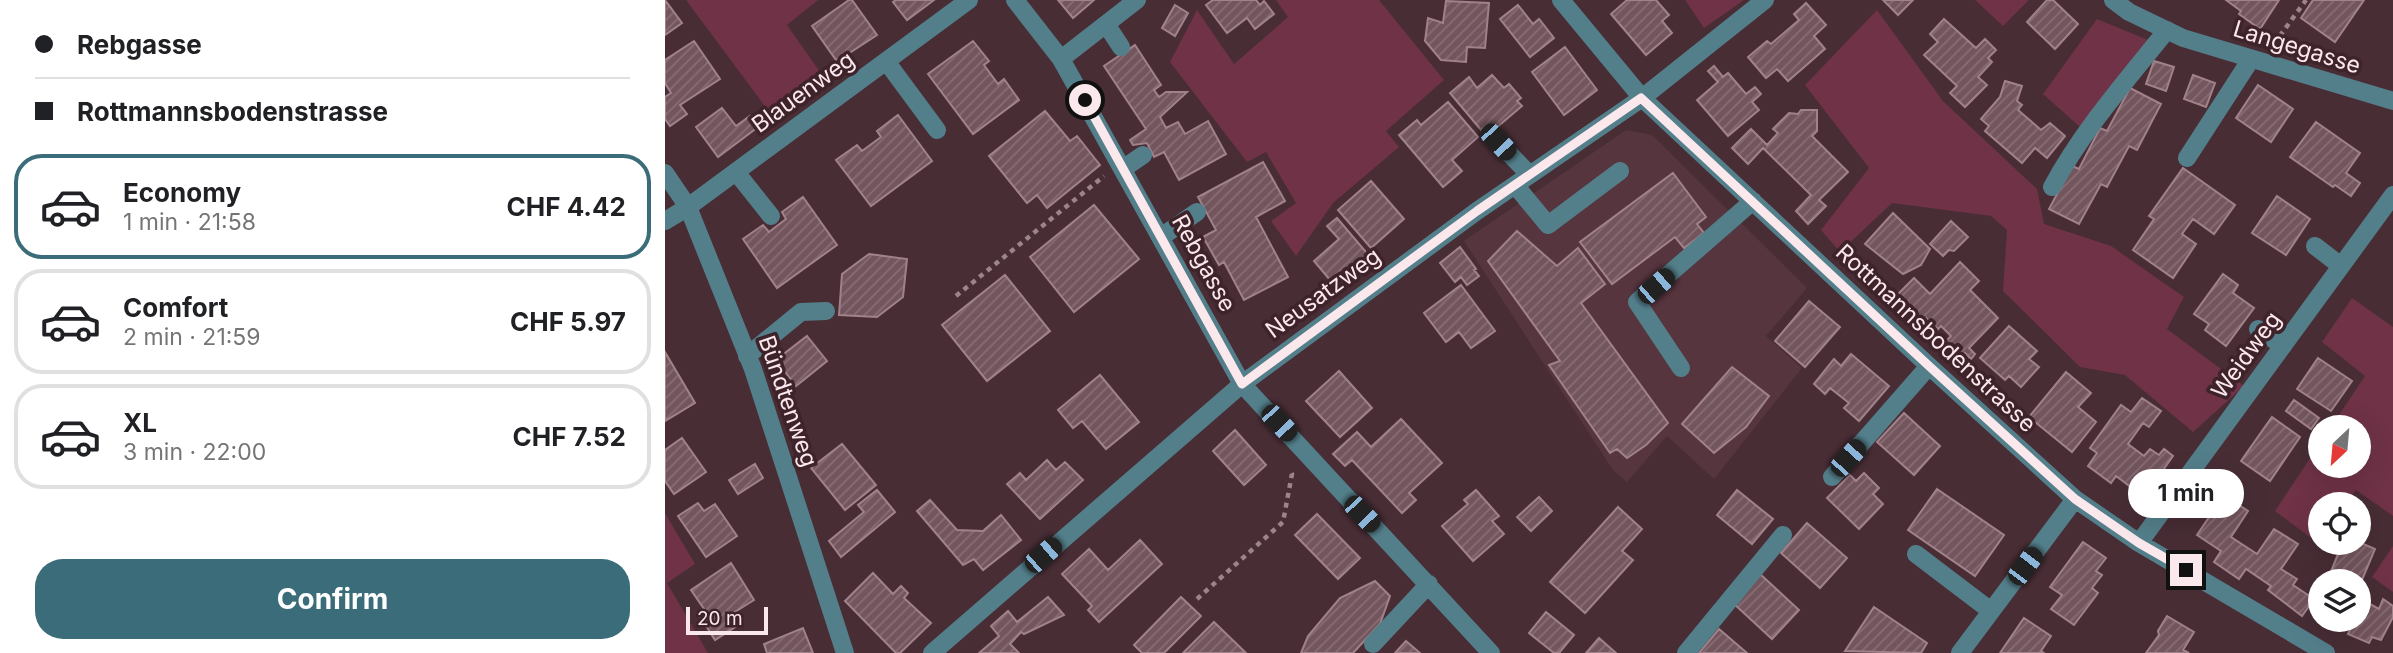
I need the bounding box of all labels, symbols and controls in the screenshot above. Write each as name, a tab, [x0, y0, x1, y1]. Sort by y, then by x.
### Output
street label: Langegasse	[2230, 14, 2364, 80]
text: Rebgasse	[77, 29, 202, 60]
street label: Blauenweg	[746, 45, 860, 139]
route start	[1069, 84, 1101, 116]
text: Rottmannsbodenstrasse	[77, 96, 388, 127]
car	[1476, 119, 1521, 165]
icon: car	[39, 175, 102, 238]
text: Economy	[123, 177, 241, 208]
text: CHF 4.42	[507, 191, 626, 222]
text: 1 min · 21:58	[123, 208, 256, 236]
street label: Rebgasse	[1166, 210, 1242, 316]
street label: Rottmannsbodenstrasse	[1830, 238, 2042, 438]
street label: Neusatzweg	[1260, 242, 1386, 344]
car	[1634, 264, 1679, 308]
icon: car	[39, 290, 102, 353]
text: Comfort	[123, 292, 228, 323]
text: CHF 5.97	[510, 306, 626, 337]
street label: Weidweg	[2205, 306, 2287, 404]
text: 2 min · 21:59	[123, 323, 261, 351]
street label: Bündtenweg	[752, 332, 824, 470]
car	[1257, 400, 1302, 446]
icon: car	[39, 405, 102, 468]
text: XL	[123, 407, 157, 438]
north arrow	[2308, 415, 2371, 478]
map controls	[2308, 415, 2371, 632]
text: CHF 7.52	[513, 421, 626, 452]
car	[1827, 435, 1870, 481]
text: 3 min · 22:00	[123, 438, 266, 466]
callout: 1 min	[2128, 468, 2244, 518]
text: 1 min	[2158, 479, 2214, 507]
car	[1340, 492, 1385, 536]
button: locate	[2308, 492, 2371, 555]
car	[1021, 533, 1066, 577]
car	[2004, 543, 2047, 589]
route end	[2170, 554, 2202, 586]
button: Confirm	[35, 559, 630, 639]
button: layers	[2308, 569, 2371, 632]
scale bar	[686, 604, 768, 636]
text: 20 m	[697, 607, 743, 630]

